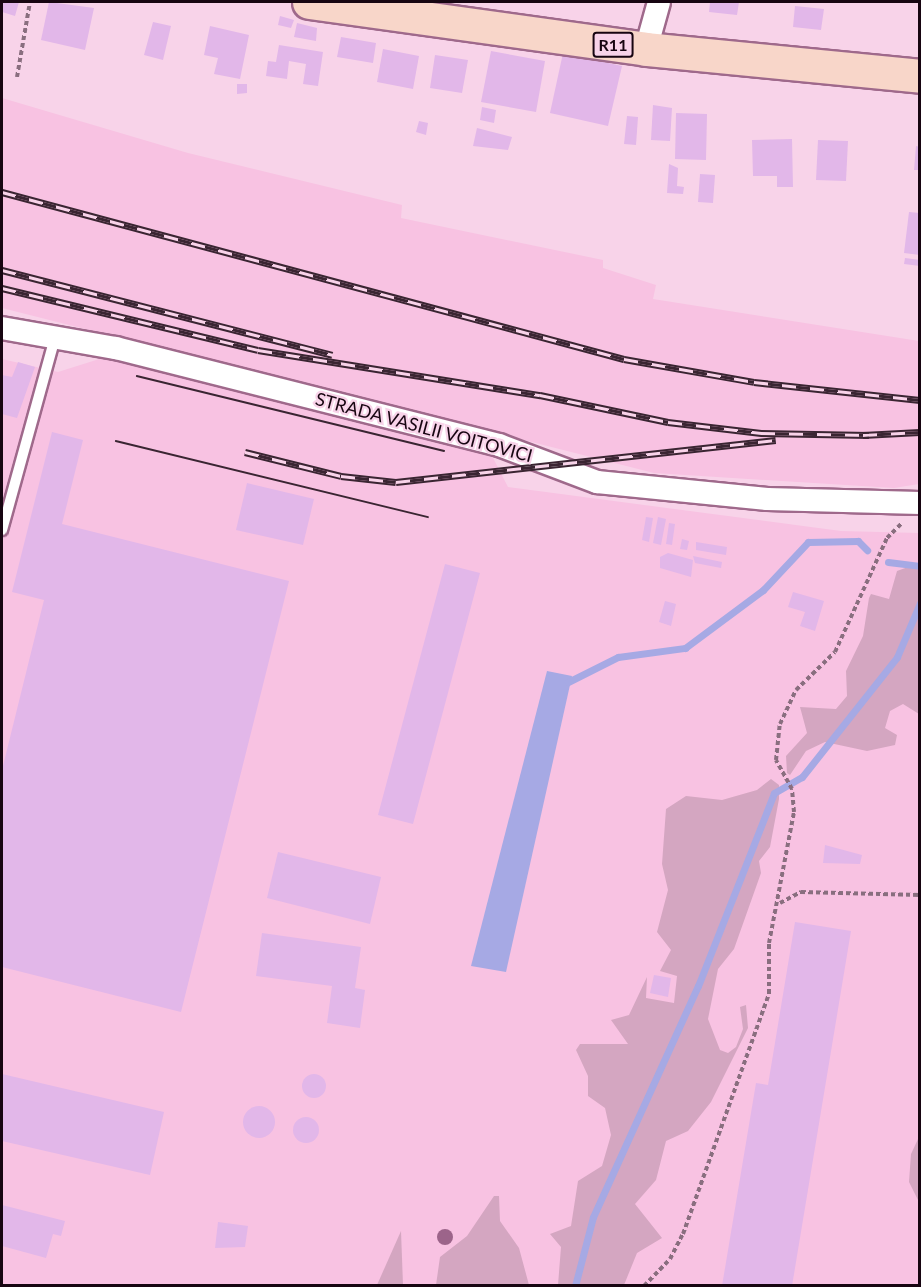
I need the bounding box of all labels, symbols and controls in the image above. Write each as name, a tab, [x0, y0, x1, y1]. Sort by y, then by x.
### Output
road number: R11	[592, 32, 634, 58]
street label: STRADA VASILII VOITOVICI	[312, 387, 536, 467]

